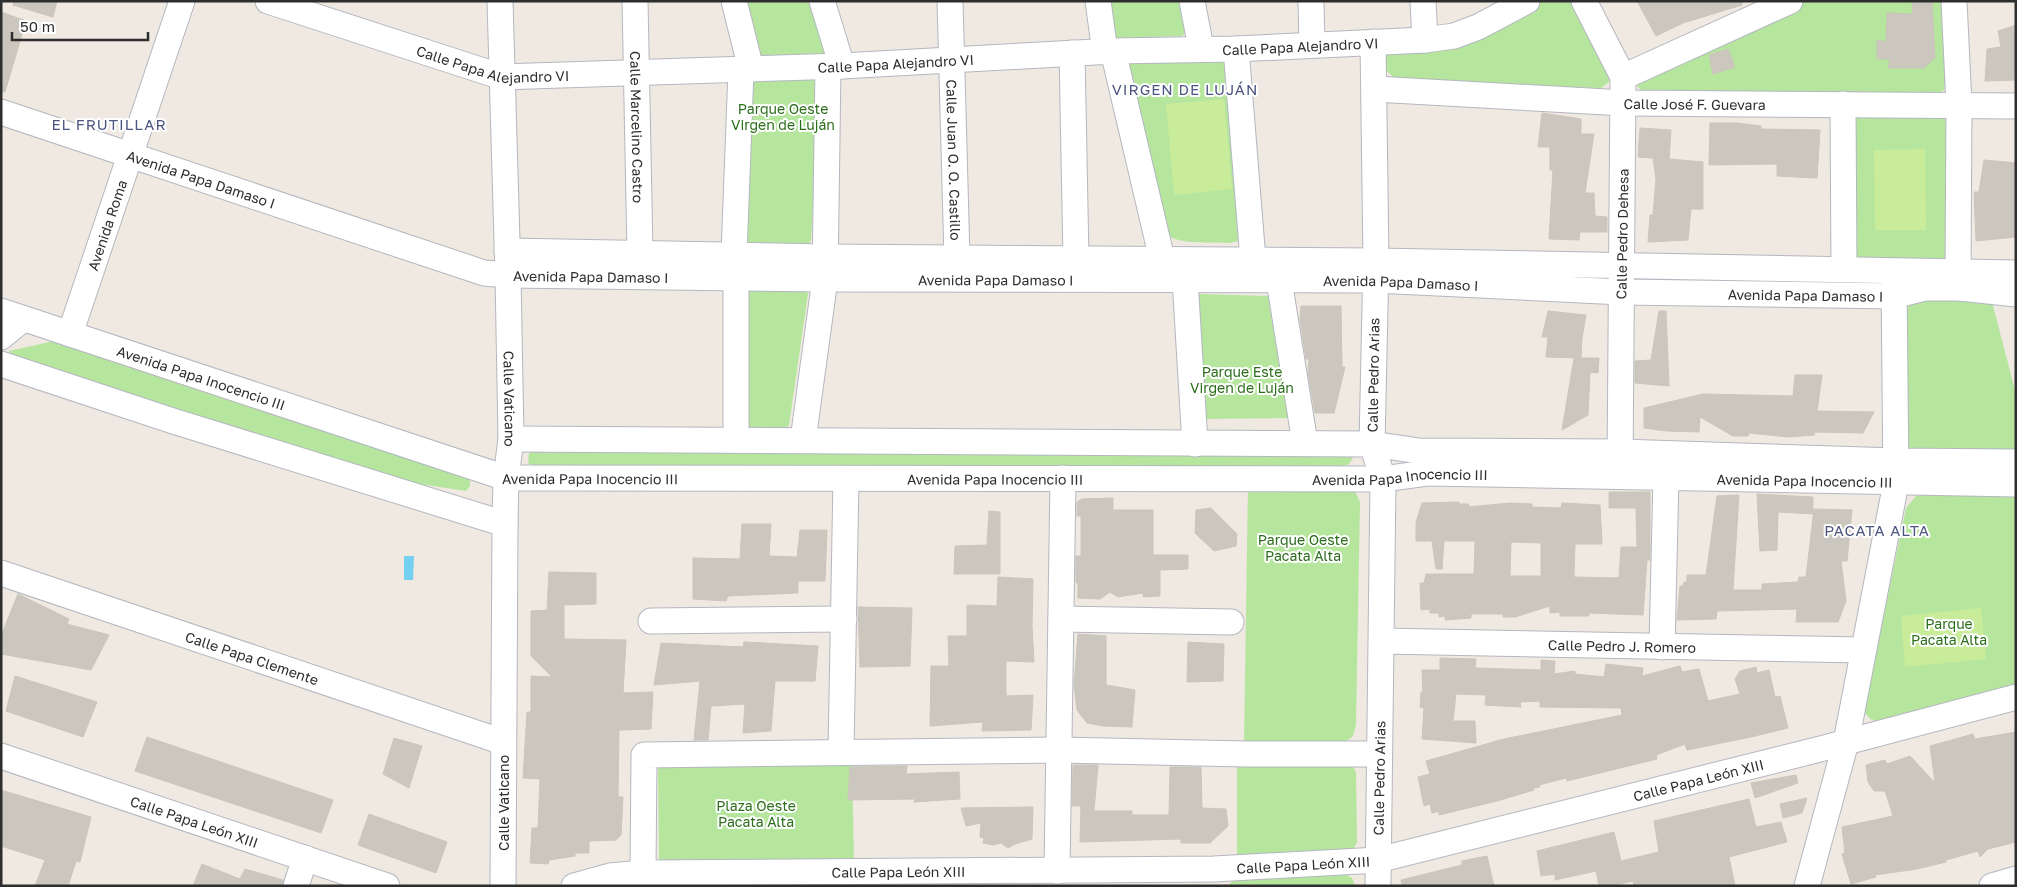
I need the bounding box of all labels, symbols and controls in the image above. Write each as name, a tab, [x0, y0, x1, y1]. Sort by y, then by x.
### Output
scale bar	[12, 10, 149, 42]
text: 50 m	[20, 17, 55, 35]
street label: Calle Papa Alejandro VI	[1222, 34, 1379, 58]
street label: Calle Papa Alejandro VI	[414, 41, 569, 86]
street label: Calle Papa Alejandro VI	[817, 50, 974, 75]
street label: Calle Marcelino Castro	[627, 51, 648, 203]
street label: Calle Juan O. O. Castillo	[944, 79, 965, 241]
district label: VIRGEN DE LUJÁN	[1112, 80, 1258, 98]
street label: Calle José F. Guevara	[1623, 94, 1766, 113]
park label: Parque Oeste Virgen de Luján	[731, 100, 835, 133]
district label: EL FRUTILLAR	[51, 115, 167, 133]
street label: Avenida Papa Damaso I	[125, 146, 278, 211]
street label: Calle Pedro Dehesa	[1612, 168, 1632, 300]
street label: Avenida Roma	[83, 177, 130, 273]
street label: Avenida Papa Damaso I	[513, 267, 669, 286]
street label: Avenida Papa Damaso I	[918, 271, 1074, 288]
street label: Avenida Papa Damaso I	[1323, 271, 1479, 294]
street label: Avenida Papa Damaso I	[1728, 285, 1883, 304]
street label: Calle Pedro Arias	[1363, 317, 1383, 433]
street label: Avenida Papa Inocencio III	[115, 342, 288, 413]
street label: Calle Vaticano	[501, 351, 519, 448]
park label: Parque Este Virgen de Luján	[1190, 363, 1294, 396]
street label: Avenida Papa Inocencio III	[1312, 464, 1488, 488]
street label: Avenida Papa Inocencio III	[502, 469, 678, 487]
street label: Avenida Papa Inocencio III	[907, 470, 1083, 487]
street label: Avenida Papa Inocencio III	[1716, 470, 1893, 490]
district label: PACATA ALTA	[1824, 521, 1930, 539]
park label: Parque Oeste Pacata Alta	[1258, 531, 1348, 564]
park label: Parque Pacata Alta	[1911, 615, 1987, 648]
street label: Calle Papa Clemente	[183, 627, 321, 688]
street label: Calle Pedro J. Romero	[1548, 636, 1696, 655]
street label: Calle Pedro Arias	[1369, 720, 1389, 836]
street label: Calle Vaticano	[495, 755, 512, 851]
street label: Calle Papa León XIII	[1631, 755, 1765, 804]
street label: Calle Papa León XIII	[128, 792, 260, 851]
park label: Plaza Oeste Pacata Alta	[716, 797, 796, 830]
street label: Calle Papa León XIII	[1236, 852, 1371, 876]
street label: Calle Papa León XIII	[831, 862, 965, 880]

